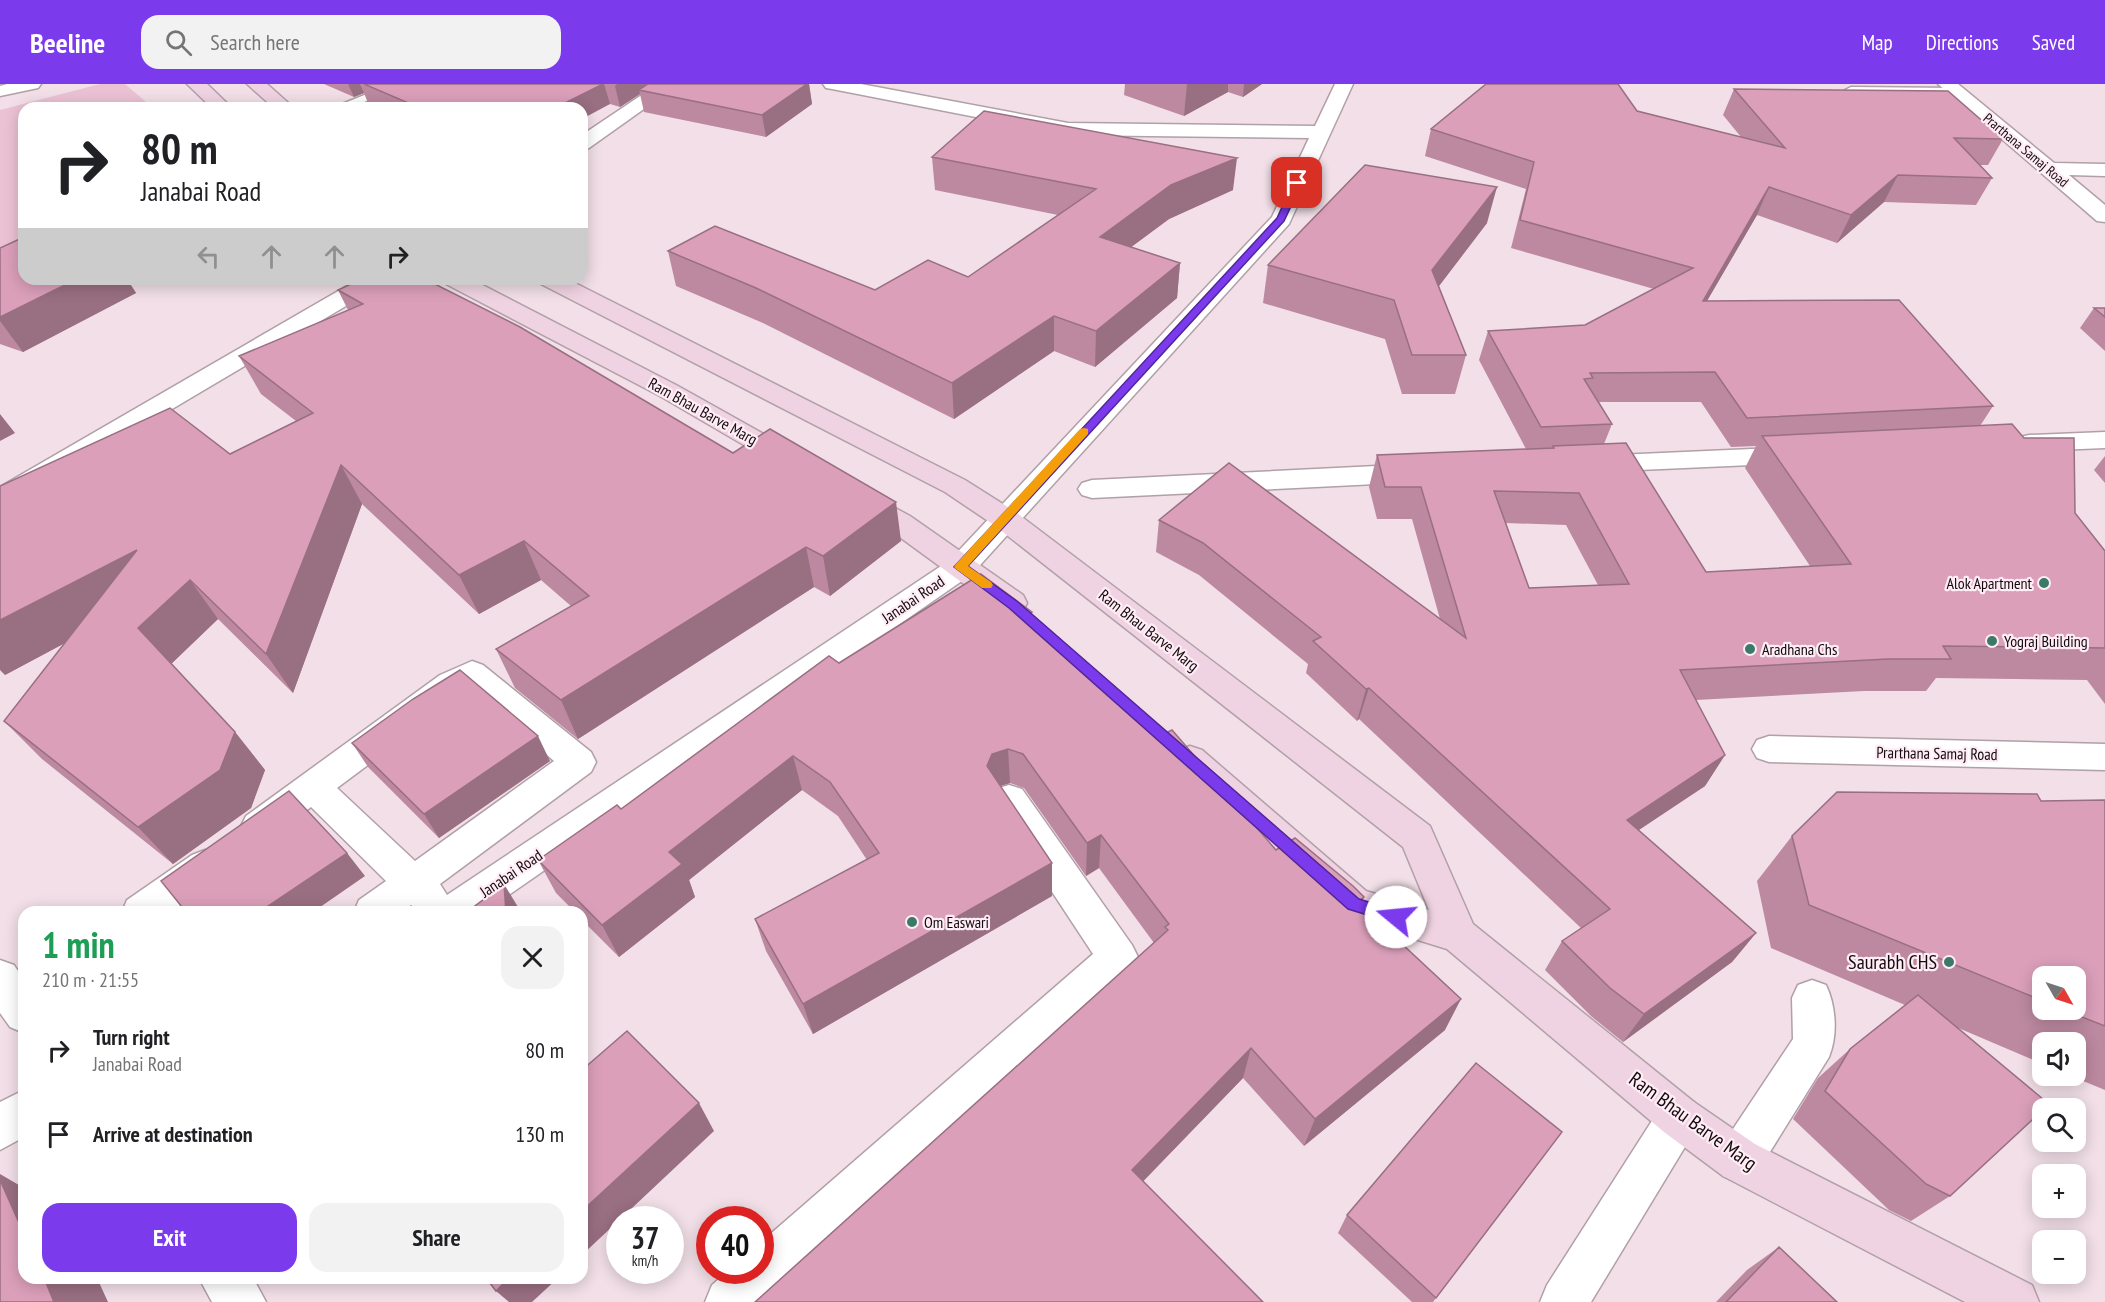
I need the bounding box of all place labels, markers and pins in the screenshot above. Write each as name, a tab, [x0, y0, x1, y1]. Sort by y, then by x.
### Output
pin	[1271, 157, 1322, 208]
place label: Alok Apartment	[1946, 573, 2033, 593]
marker: Alok Apartment	[2037, 576, 2051, 590]
place label: Yograj Building	[2004, 631, 2088, 651]
marker: Yograj Building	[1985, 634, 1999, 648]
place label: Aradhana Chs	[1762, 639, 1837, 659]
marker: Aradhana Chs	[1743, 642, 1757, 656]
place label: Om Easwari	[924, 912, 989, 932]
marker: Om Easwari	[905, 915, 919, 929]
place label: Saurabh CHS	[1848, 949, 1937, 975]
marker: Saurabh CHS	[1942, 955, 1956, 969]

